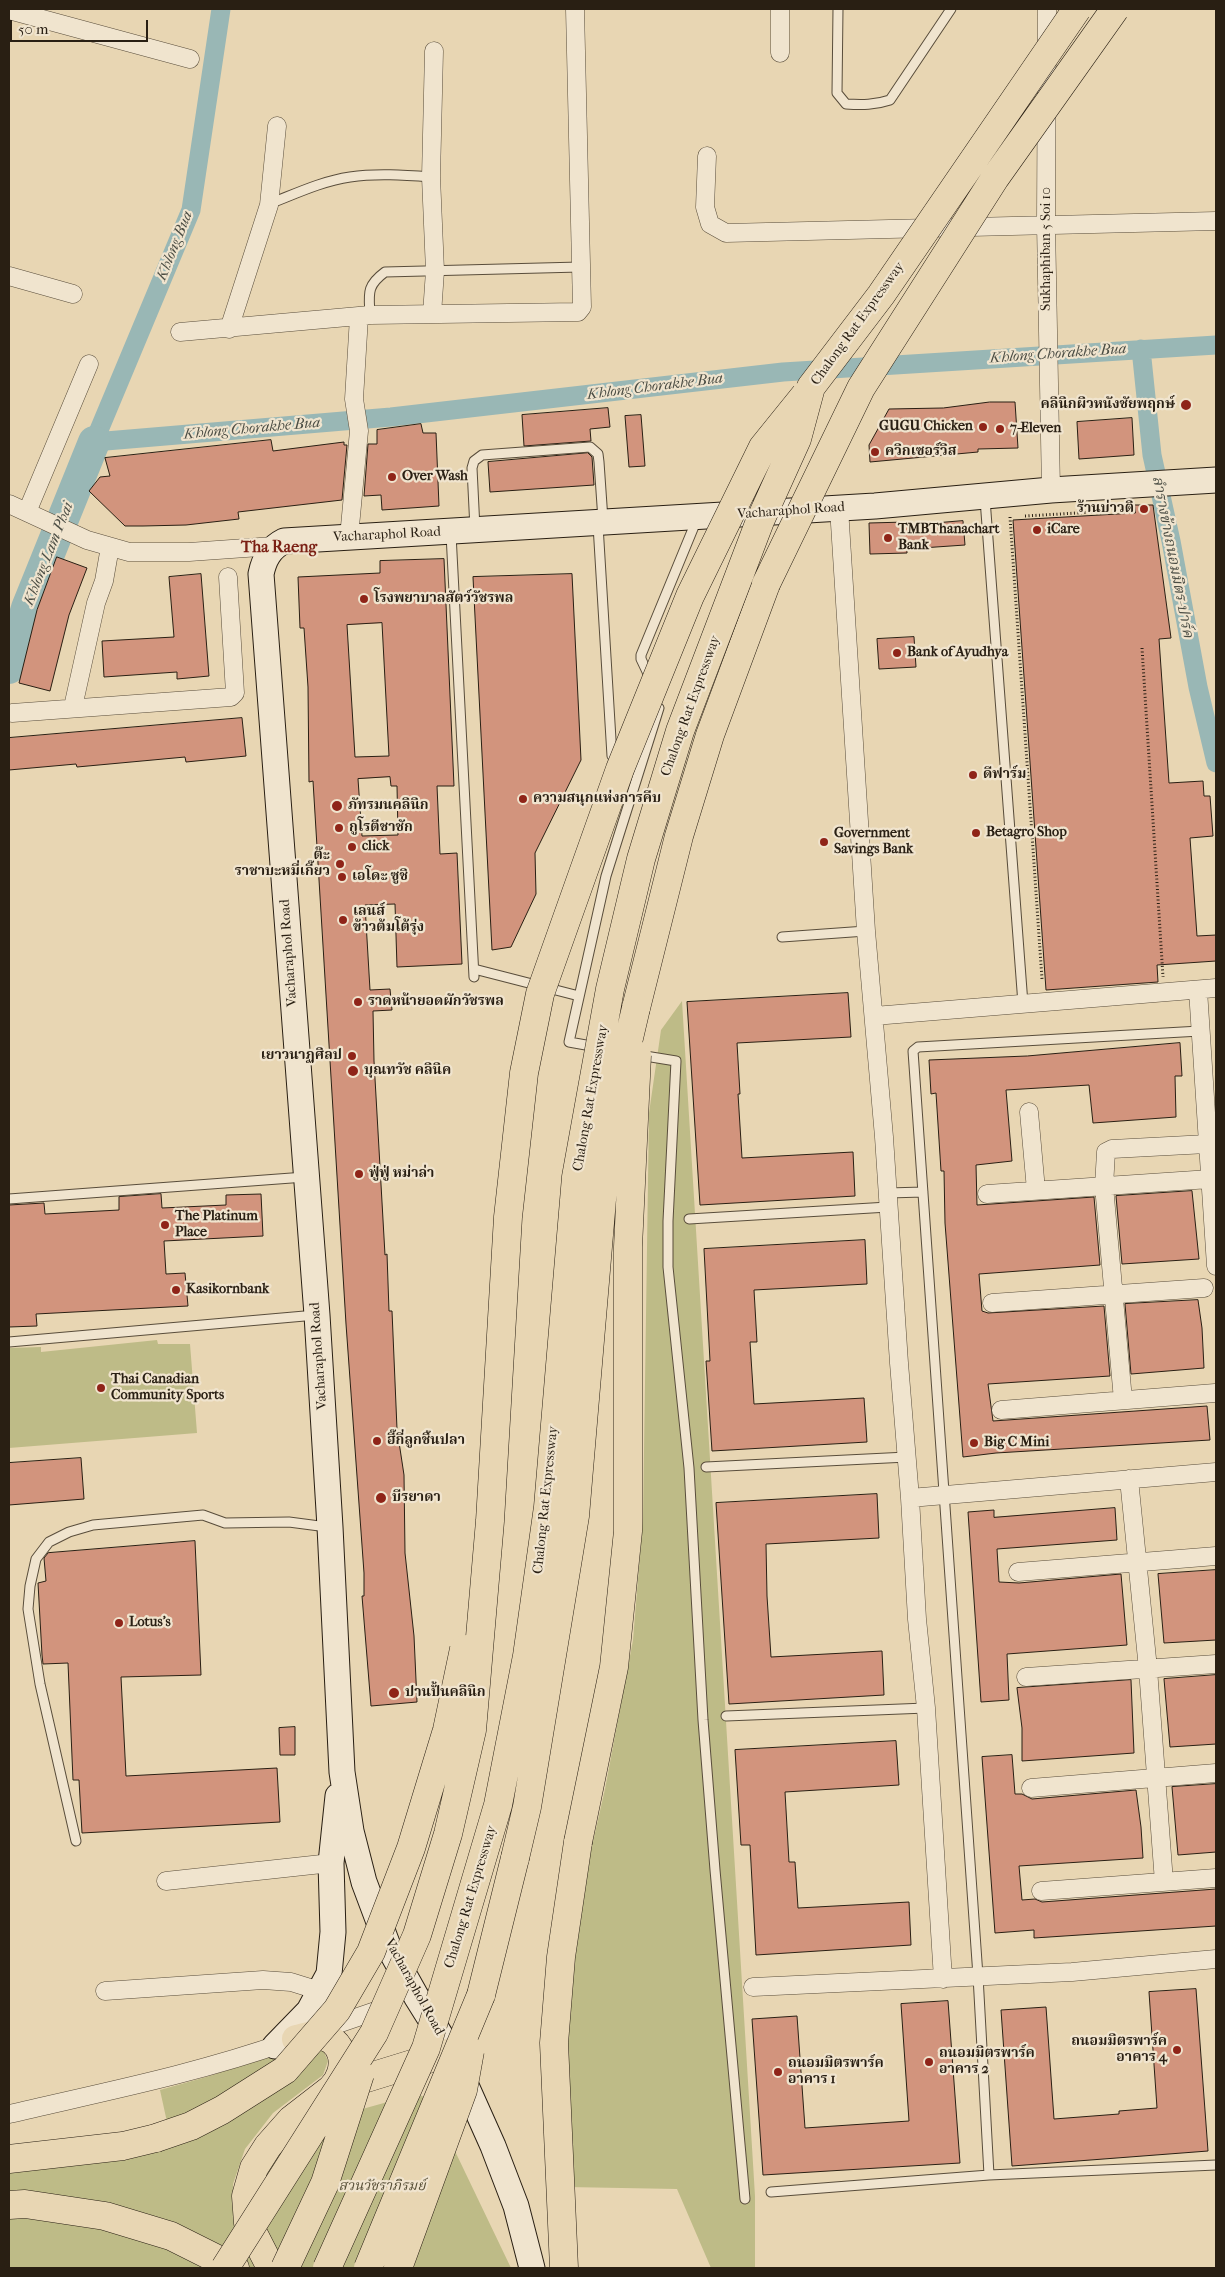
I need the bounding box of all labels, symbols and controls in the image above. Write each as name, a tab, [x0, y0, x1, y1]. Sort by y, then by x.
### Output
scale bar	[12, 10, 150, 42]
text: 50 m	[18, 20, 48, 38]
street label: Sukhaphiban 5 Soi 10	[1039, 187, 1055, 311]
water label: Khlong Bua	[153, 209, 197, 283]
street label: Chalong Rat Expressway	[808, 259, 908, 389]
water label: Khlong Chorakhe Bua	[989, 340, 1127, 368]
water label: Khlong Chorakhe Bua	[586, 370, 724, 404]
place label: คลินิกผิวหนังชัยพฤกษ์	[1041, 397, 1175, 413]
marker: คลินิกผิวหนังชัยพฤกษ์	[1179, 398, 1193, 412]
water label: Khlong Chorakhe Bua	[183, 414, 321, 444]
place label: GUGU Chicken	[879, 419, 973, 435]
marker: GUGU Chicken	[977, 421, 989, 433]
place label: 7-Eleven	[1010, 421, 1061, 437]
marker: 7-Eleven	[994, 423, 1006, 435]
place label: ควิกเซอร์วิส	[885, 444, 956, 460]
marker: ควิกเซอร์วิส	[869, 446, 881, 458]
place label: Over Wash	[402, 469, 468, 485]
marker: Over Wash	[386, 471, 398, 483]
water label: ลำรางข้างถนอมมิตร-ปาร์ค	[1147, 475, 1197, 639]
street label: Vacharaphol Road	[737, 499, 845, 523]
water label: Khlong Lam Phai	[20, 500, 78, 608]
place label: ร้านบ่าวติ	[1077, 501, 1134, 517]
marker: ร้านบ่าวติ	[1138, 503, 1150, 515]
place label: TMBThanachart Bank	[898, 522, 999, 554]
place label: iCare	[1047, 522, 1080, 538]
street label: Vacharaphol Road	[333, 524, 441, 546]
marker: iCare	[1031, 524, 1043, 536]
marker: TMBThanachart Bank	[882, 532, 894, 544]
district label: Tha Raeng	[241, 538, 317, 558]
place label: โรงพยาบาลสัตว์วัชรพล	[374, 591, 513, 607]
marker: โรงพยาบาลสัตว์วัชรพล	[358, 593, 370, 605]
street label: Chalong Rat Expressway	[658, 633, 724, 779]
place label: Bank of Ayudhya	[907, 645, 1008, 661]
marker: Bank of Ayudhya	[891, 647, 903, 659]
place label: ดีฟาร์ม	[983, 767, 1026, 783]
marker: ดีฟาร์ม	[967, 769, 979, 781]
place label: ความสนุกแห่งการคีบ	[533, 791, 661, 807]
marker: ความสนุกแห่งการคีบ	[517, 793, 529, 805]
place label: ภัทรมนคลินิก	[348, 798, 429, 814]
marker: ภัทรมนคลินิก	[330, 799, 344, 813]
place label: กูโรตีชาชัก	[349, 820, 413, 836]
marker: กูโรตีชาชัก	[333, 822, 345, 834]
place label: Betagro Shop	[986, 825, 1067, 841]
place label: Government Savings Bank	[834, 826, 913, 859]
marker: Betagro Shop	[970, 827, 982, 839]
marker: Government Savings Bank	[818, 836, 830, 848]
place label: click	[362, 839, 389, 855]
marker: click	[346, 841, 358, 853]
place label: ต๊ะ ราชาบะหมี่เกี๊ยว	[235, 848, 330, 880]
marker: ต๊ะ ราชาบะหมี่เกี๊ยว	[334, 858, 346, 870]
place label: เอโดะ ซูชิ	[352, 869, 408, 885]
marker: เอโดะ ซูชิ	[336, 871, 348, 883]
street label: Vacharaphol Road	[277, 899, 301, 1007]
place label: เลนส์ ข้าวต้มโต้รุ่ง	[353, 904, 424, 936]
marker: เลนส์ ข้าวต้มโต้รุ่ง	[337, 914, 349, 926]
place label: ราดหน้ายอดผักวัชรพล	[368, 994, 504, 1010]
marker: ราดหน้ายอดผักวัชรพล	[352, 996, 364, 1008]
street label: Chalong Rat Expressway	[570, 1023, 612, 1173]
place label: เยาวนาฏศิลป	[261, 1048, 342, 1064]
marker: เยาวนาฏศิลป	[346, 1050, 358, 1062]
place label: บุณทวัช คลินิค	[364, 1063, 451, 1079]
marker: บุณทวัช คลินิค	[346, 1064, 360, 1078]
place label: ฟู่ฟู่ หม่าล่า	[369, 1166, 434, 1182]
marker: ฟู่ฟู่ หม่าล่า	[353, 1168, 365, 1180]
place label: The Platinum Place	[175, 1209, 258, 1242]
marker: The Platinum Place	[159, 1219, 171, 1231]
place label: Kasikornbank	[186, 1282, 269, 1298]
marker: Kasikornbank	[170, 1284, 182, 1296]
street label: Vacharaphol Road	[307, 1302, 331, 1410]
place label: Thai Canadian Community Sports	[111, 1372, 224, 1404]
marker: Thai Canadian Community Sports	[95, 1382, 107, 1394]
street label: Chalong Rat Expressway	[530, 1425, 562, 1575]
place label: ฮี๊กี่ลูกชิ้นปลา	[387, 1433, 465, 1449]
marker: ฮี๊กี่ลูกชิ้นปลา	[371, 1435, 383, 1447]
place label: Big C Mini	[984, 1435, 1049, 1451]
marker: Big C Mini	[968, 1437, 980, 1449]
place label: บีรยาดา	[392, 1490, 441, 1506]
marker: บีรยาดา	[374, 1491, 388, 1505]
place label: Lotus's	[129, 1615, 171, 1631]
marker: Lotus's	[113, 1617, 125, 1629]
place label: ปานปั้นคลินิก	[405, 1685, 486, 1701]
marker: ปานปั้นคลินิก	[387, 1686, 401, 1700]
street label: Chalong Rat Expressway	[441, 1824, 501, 1970]
street label: Vacharaphol Road	[381, 1936, 447, 2038]
place label: ถนอมมิตรพาร์ค อาคาร 4	[1071, 2034, 1167, 2066]
marker: ถนอมมิตรพาร์ค อาคาร 4	[1171, 2044, 1183, 2056]
place label: ถนอมมิตรพาร์ค อาคาร 2	[939, 2046, 1035, 2078]
place label: ถนอมมิตรพาร์ค อาคาร 1	[788, 2056, 884, 2088]
marker: ถนอมมิตรพาร์ค อาคาร 2	[923, 2056, 935, 2068]
marker: ถนอมมิตรพาร์ค อาคาร 1	[772, 2066, 784, 2078]
park label: สวนวัชราภิรมย์	[338, 2179, 426, 2195]

